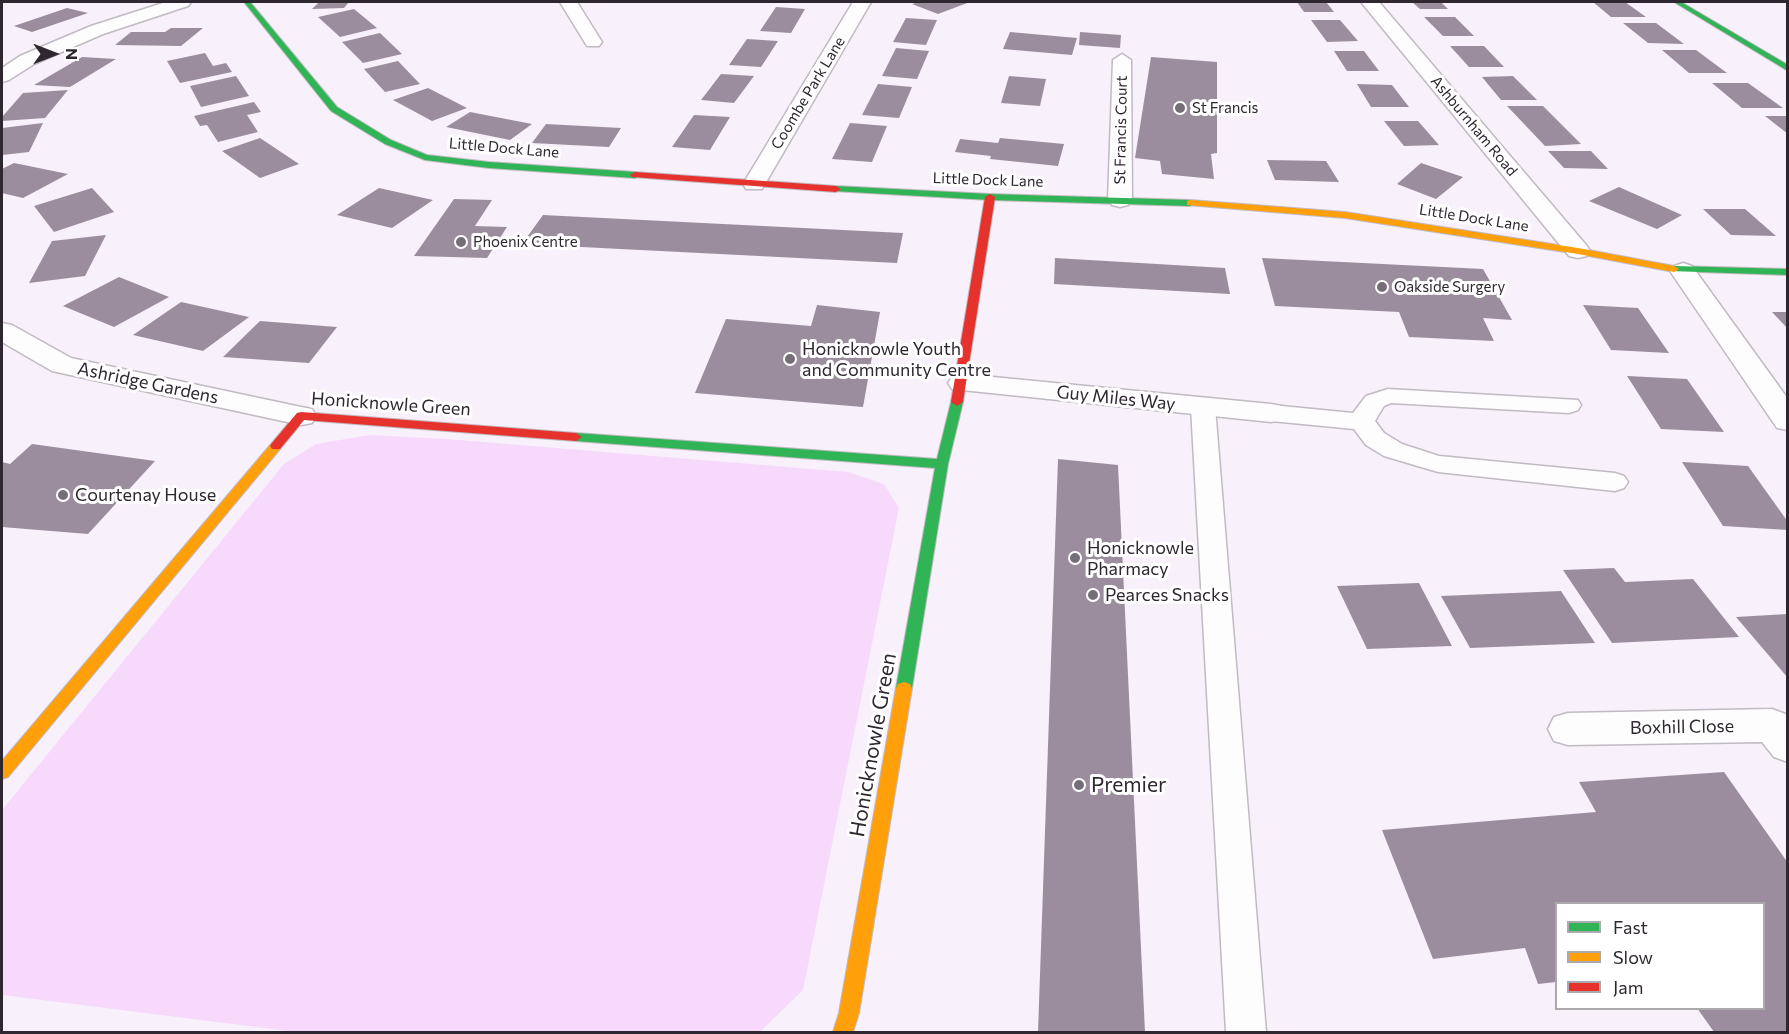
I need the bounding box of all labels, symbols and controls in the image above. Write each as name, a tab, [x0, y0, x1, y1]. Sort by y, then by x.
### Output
north arrow	[24, 24, 84, 84]
street label: Coombe Park Lane	[767, 33, 849, 153]
text: N	[63, 48, 82, 60]
street label: Ashburnham Road	[1427, 72, 1521, 180]
street label: St Francis Court	[1111, 75, 1131, 185]
place label: St Francis	[1192, 99, 1258, 117]
marker: St Francis	[1173, 101, 1187, 115]
street label: Little Dock Lane	[448, 134, 560, 162]
street label: Little Dock Lane	[932, 169, 1044, 191]
street label: Little Dock Lane	[1418, 200, 1530, 236]
place label: Phoenix Centre	[473, 233, 578, 251]
marker: Phoenix Centre	[454, 235, 468, 249]
place label: Oakside Surgery	[1394, 278, 1505, 296]
marker: Oakside Surgery	[1375, 280, 1389, 294]
place label: Honicknowle Youth and Community Centre	[802, 338, 991, 380]
marker: Honicknowle Youth and Community Centre	[783, 352, 797, 366]
street label: Ashridge Gardens	[76, 358, 220, 408]
street label: Guy Miles Way	[1055, 381, 1177, 415]
street label: Honicknowle Green	[310, 388, 472, 420]
place label: Courtenay House	[75, 484, 216, 506]
marker: Courtenay House	[56, 488, 70, 502]
place label: Honicknowle Pharmacy	[1087, 537, 1194, 580]
marker: Honicknowle Pharmacy	[1068, 551, 1082, 565]
place label: Pearces Snacks	[1105, 584, 1229, 606]
marker: Pearces Snacks	[1086, 588, 1100, 602]
street label: Honicknowle Green	[844, 651, 902, 839]
street label: Boxhill Close	[1630, 715, 1734, 739]
place label: Premier	[1091, 772, 1166, 798]
marker: Premier	[1072, 778, 1086, 792]
legend	[1555, 902, 1765, 1010]
text: Fast	[1613, 916, 1648, 938]
text: Slow	[1613, 946, 1653, 968]
text: Jam	[1613, 976, 1643, 998]

